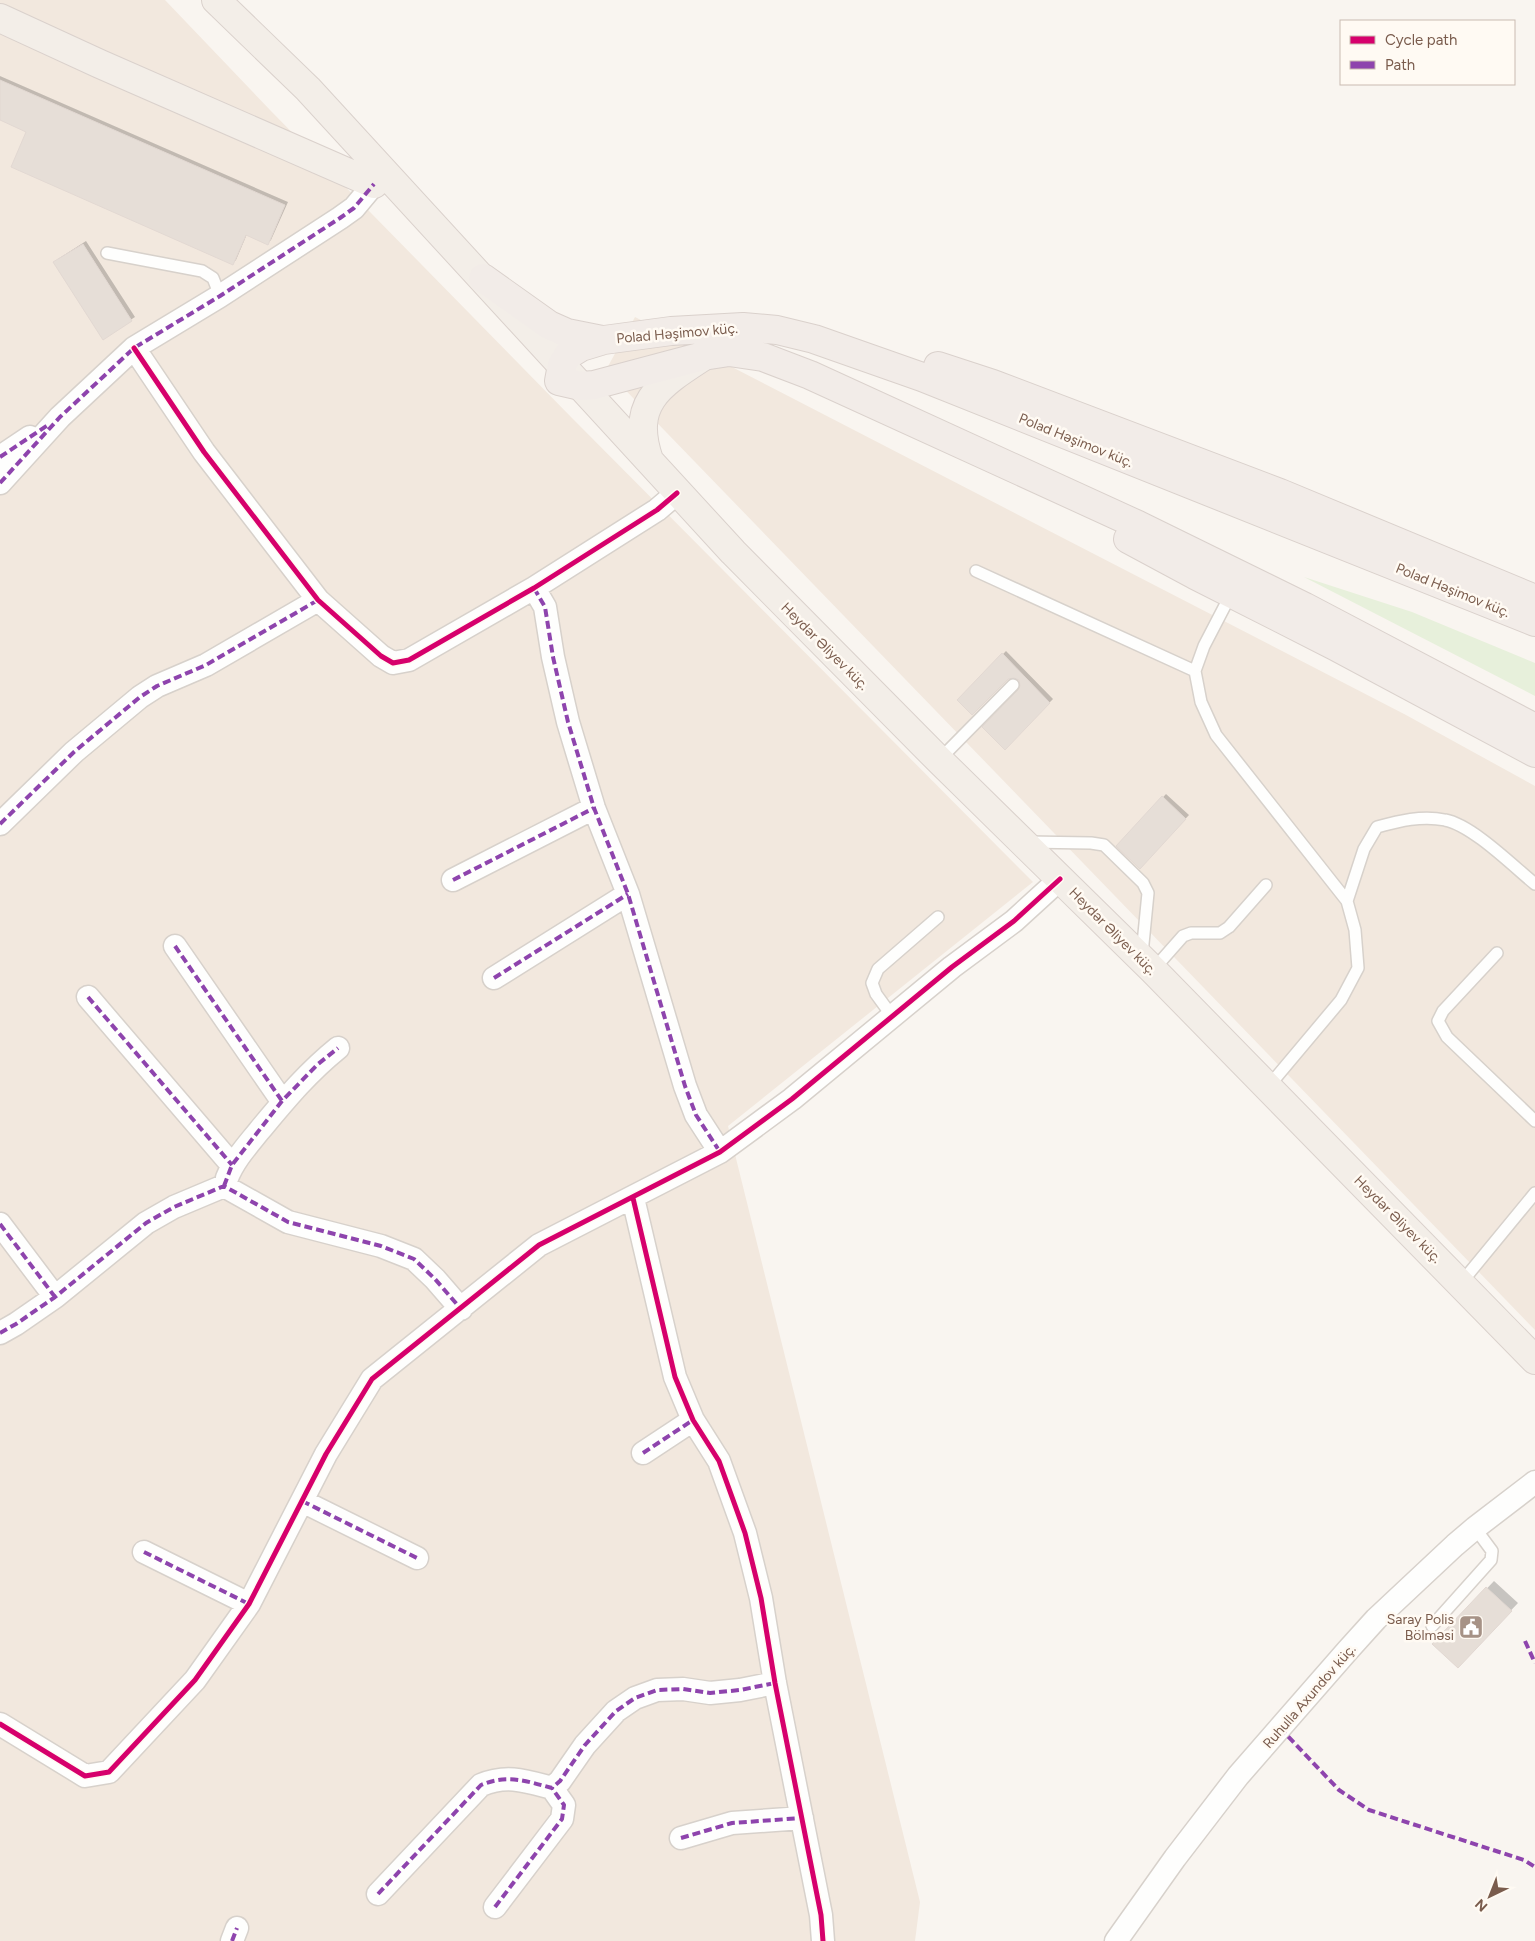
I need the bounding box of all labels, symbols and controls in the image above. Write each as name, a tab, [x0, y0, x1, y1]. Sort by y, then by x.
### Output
legend	[1340, 20, 1515, 85]
text: Cycle path	[1385, 31, 1457, 49]
text: Path	[1385, 56, 1415, 74]
street label: Polad Həşimov küç.	[616, 320, 739, 347]
street label: Polad Həşimov küç.	[1016, 410, 1136, 471]
street label: Polad Həşimov küç.	[1393, 560, 1513, 621]
street label: Heydər Əliyev küç.	[777, 599, 872, 694]
street label: Heydər Əliyev küç.	[1065, 884, 1160, 979]
street label: Heydər Əliyev küç.	[1350, 1172, 1445, 1267]
place label: Saray Polis Bölməsi	[1387, 1611, 1454, 1644]
public building icon: Saray Polis Bölməsi	[1458, 1614, 1484, 1640]
street label: Ruhulla Axundov küç.	[1259, 1641, 1359, 1752]
north arrow	[1465, 1871, 1515, 1921]
text: N	[1472, 1895, 1491, 1915]

